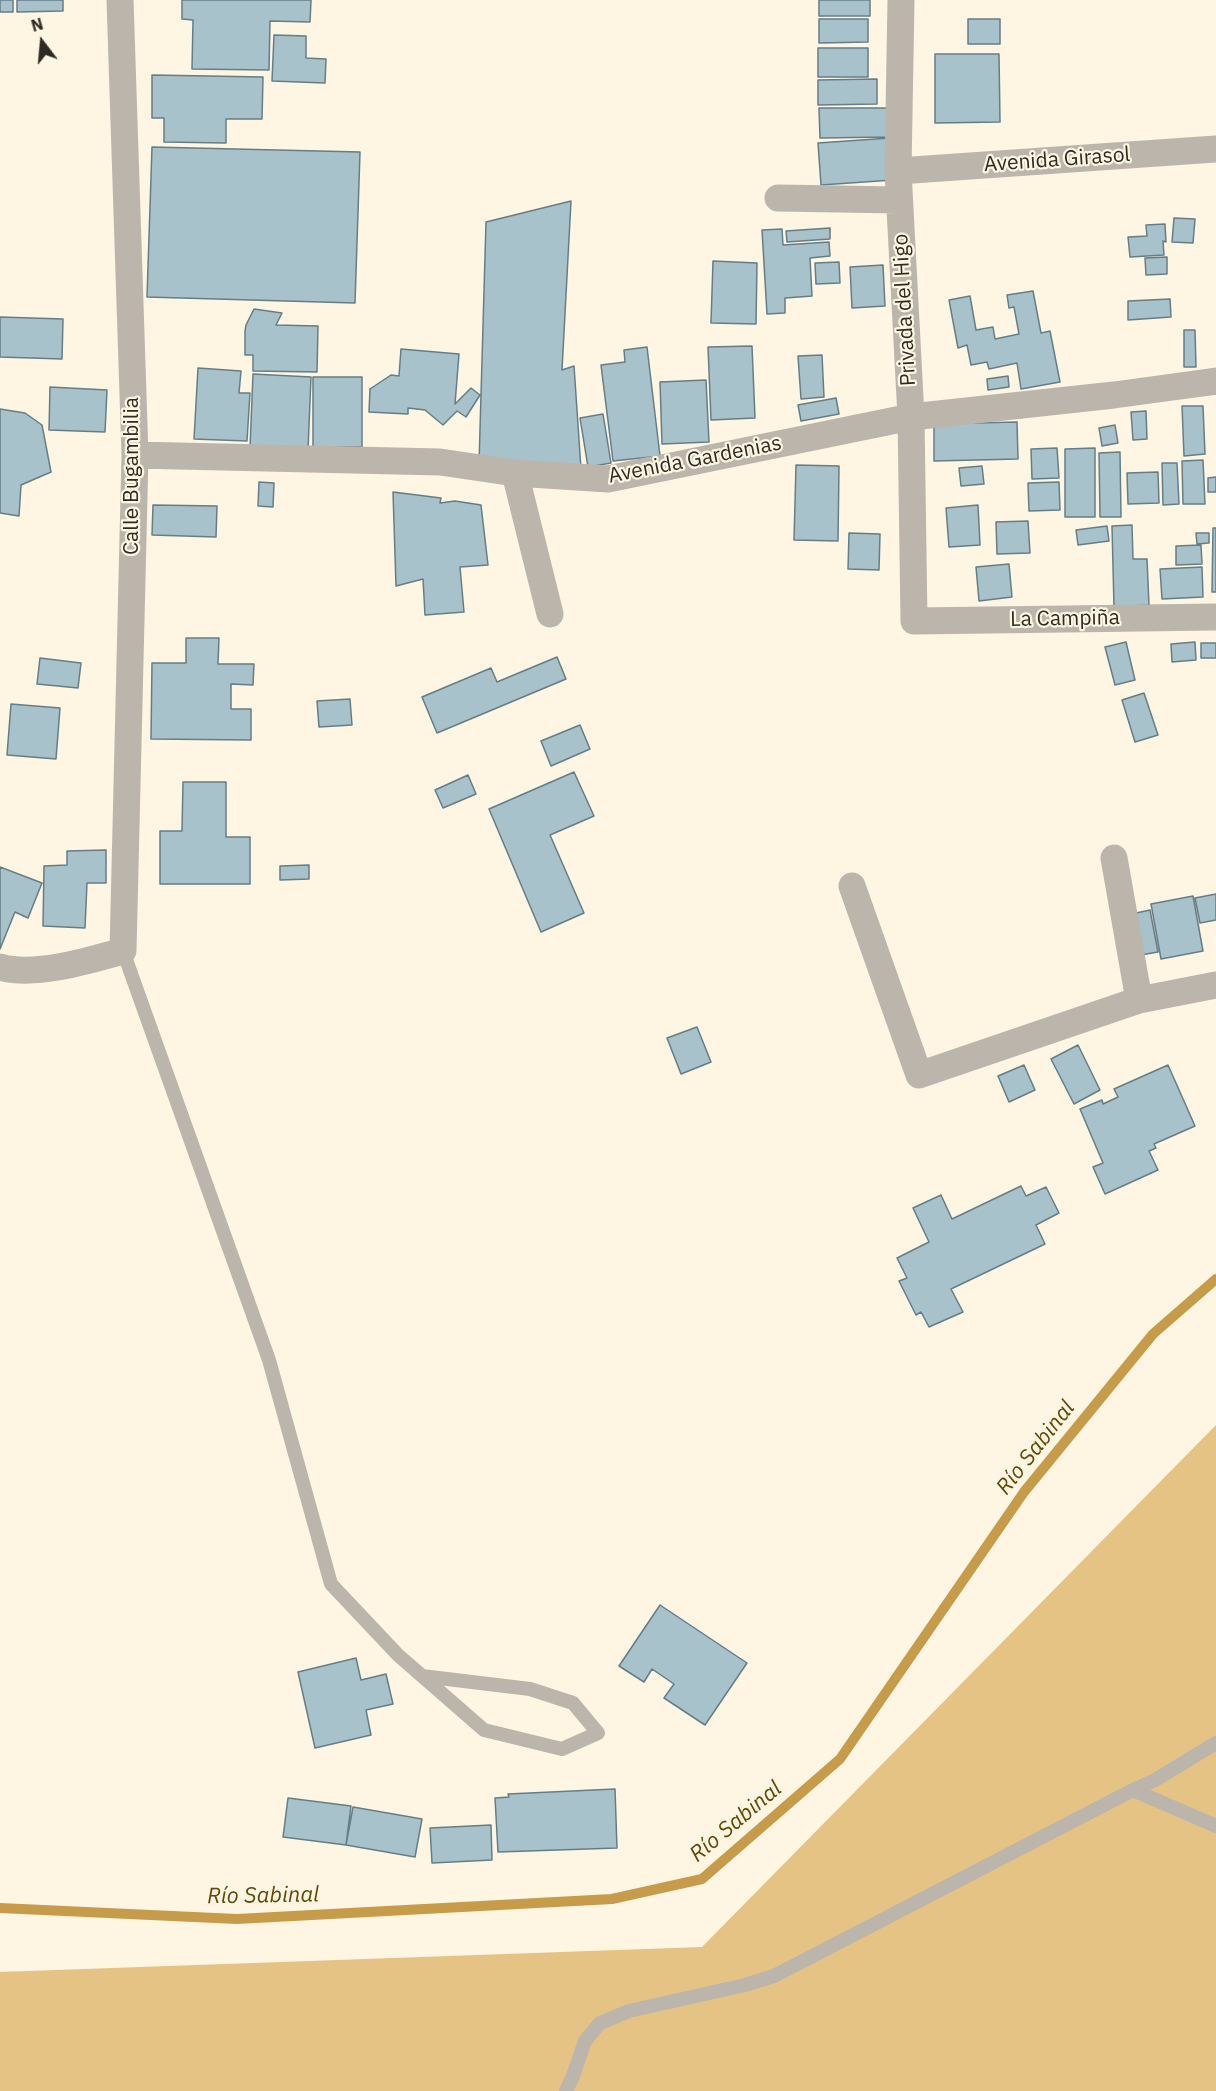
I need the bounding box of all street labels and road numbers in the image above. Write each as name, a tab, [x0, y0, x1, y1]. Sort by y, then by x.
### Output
street label: Avenida Girasol	[983, 142, 1131, 178]
street label: Privada del Higo	[888, 233, 922, 387]
street label: Calle Bugambilia	[119, 397, 145, 555]
street label: Avenida Gardenias	[606, 431, 784, 489]
street label: La Campiña	[1010, 605, 1120, 633]

